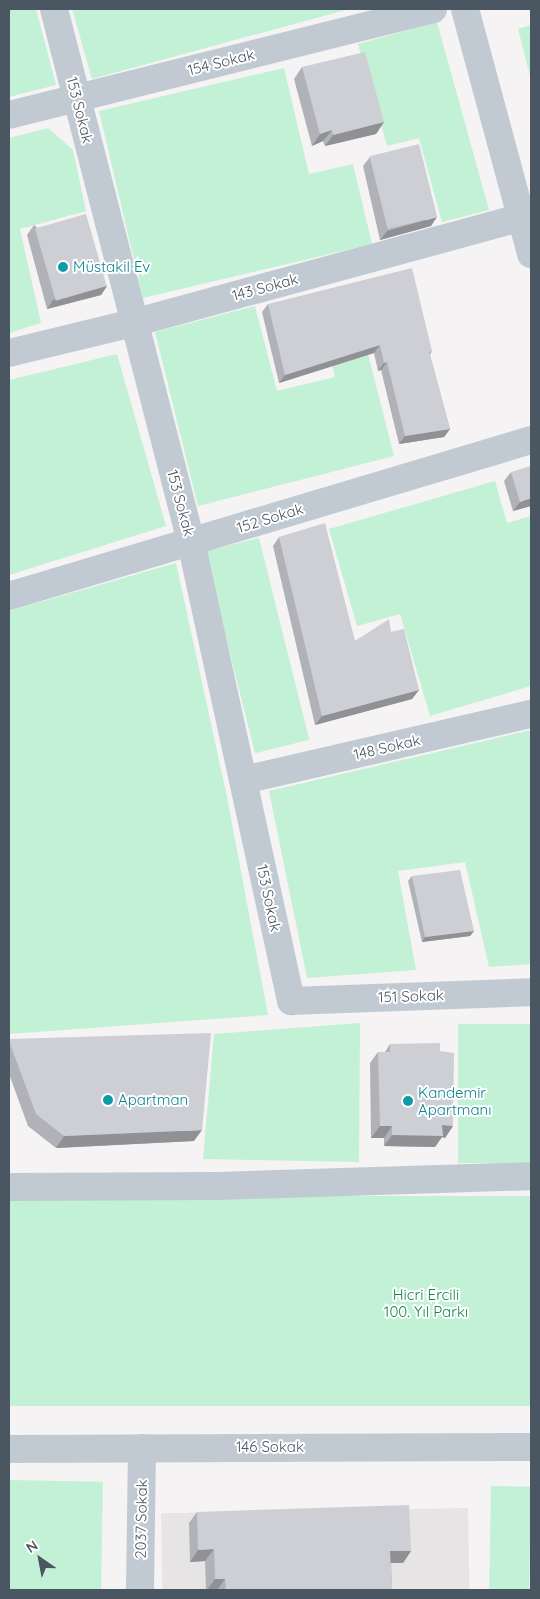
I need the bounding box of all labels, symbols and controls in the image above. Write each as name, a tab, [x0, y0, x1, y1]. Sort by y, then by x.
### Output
street label: 154 Sokak	[186, 45, 256, 79]
street label: 153 Sokak	[63, 75, 97, 145]
place label: Müstakil Ev	[73, 258, 150, 276]
marker: Müstakil Ev	[57, 261, 69, 273]
street label: 143 Sokak	[230, 270, 300, 304]
street label: 153 Sokak	[163, 468, 199, 538]
street label: 152 Sokak	[235, 499, 305, 537]
street label: 148 Sokak	[352, 731, 422, 763]
street label: 153 Sokak	[253, 863, 285, 933]
street label: 151 Sokak	[378, 986, 444, 1006]
place label: Kandemir Apartmanı	[418, 1083, 491, 1118]
place label: Apartman	[118, 1091, 188, 1109]
marker: Apartman	[102, 1094, 114, 1106]
marker: Kandemir Apartmanı	[402, 1095, 414, 1107]
park label: Hicri Ercili 100. Yıl Parkı	[384, 1285, 468, 1320]
street label: 146 Sokak	[236, 1438, 304, 1456]
street label: 2037 Sokak	[131, 1479, 151, 1559]
north arrow	[15, 1534, 65, 1584]
text: N	[23, 1536, 41, 1557]

